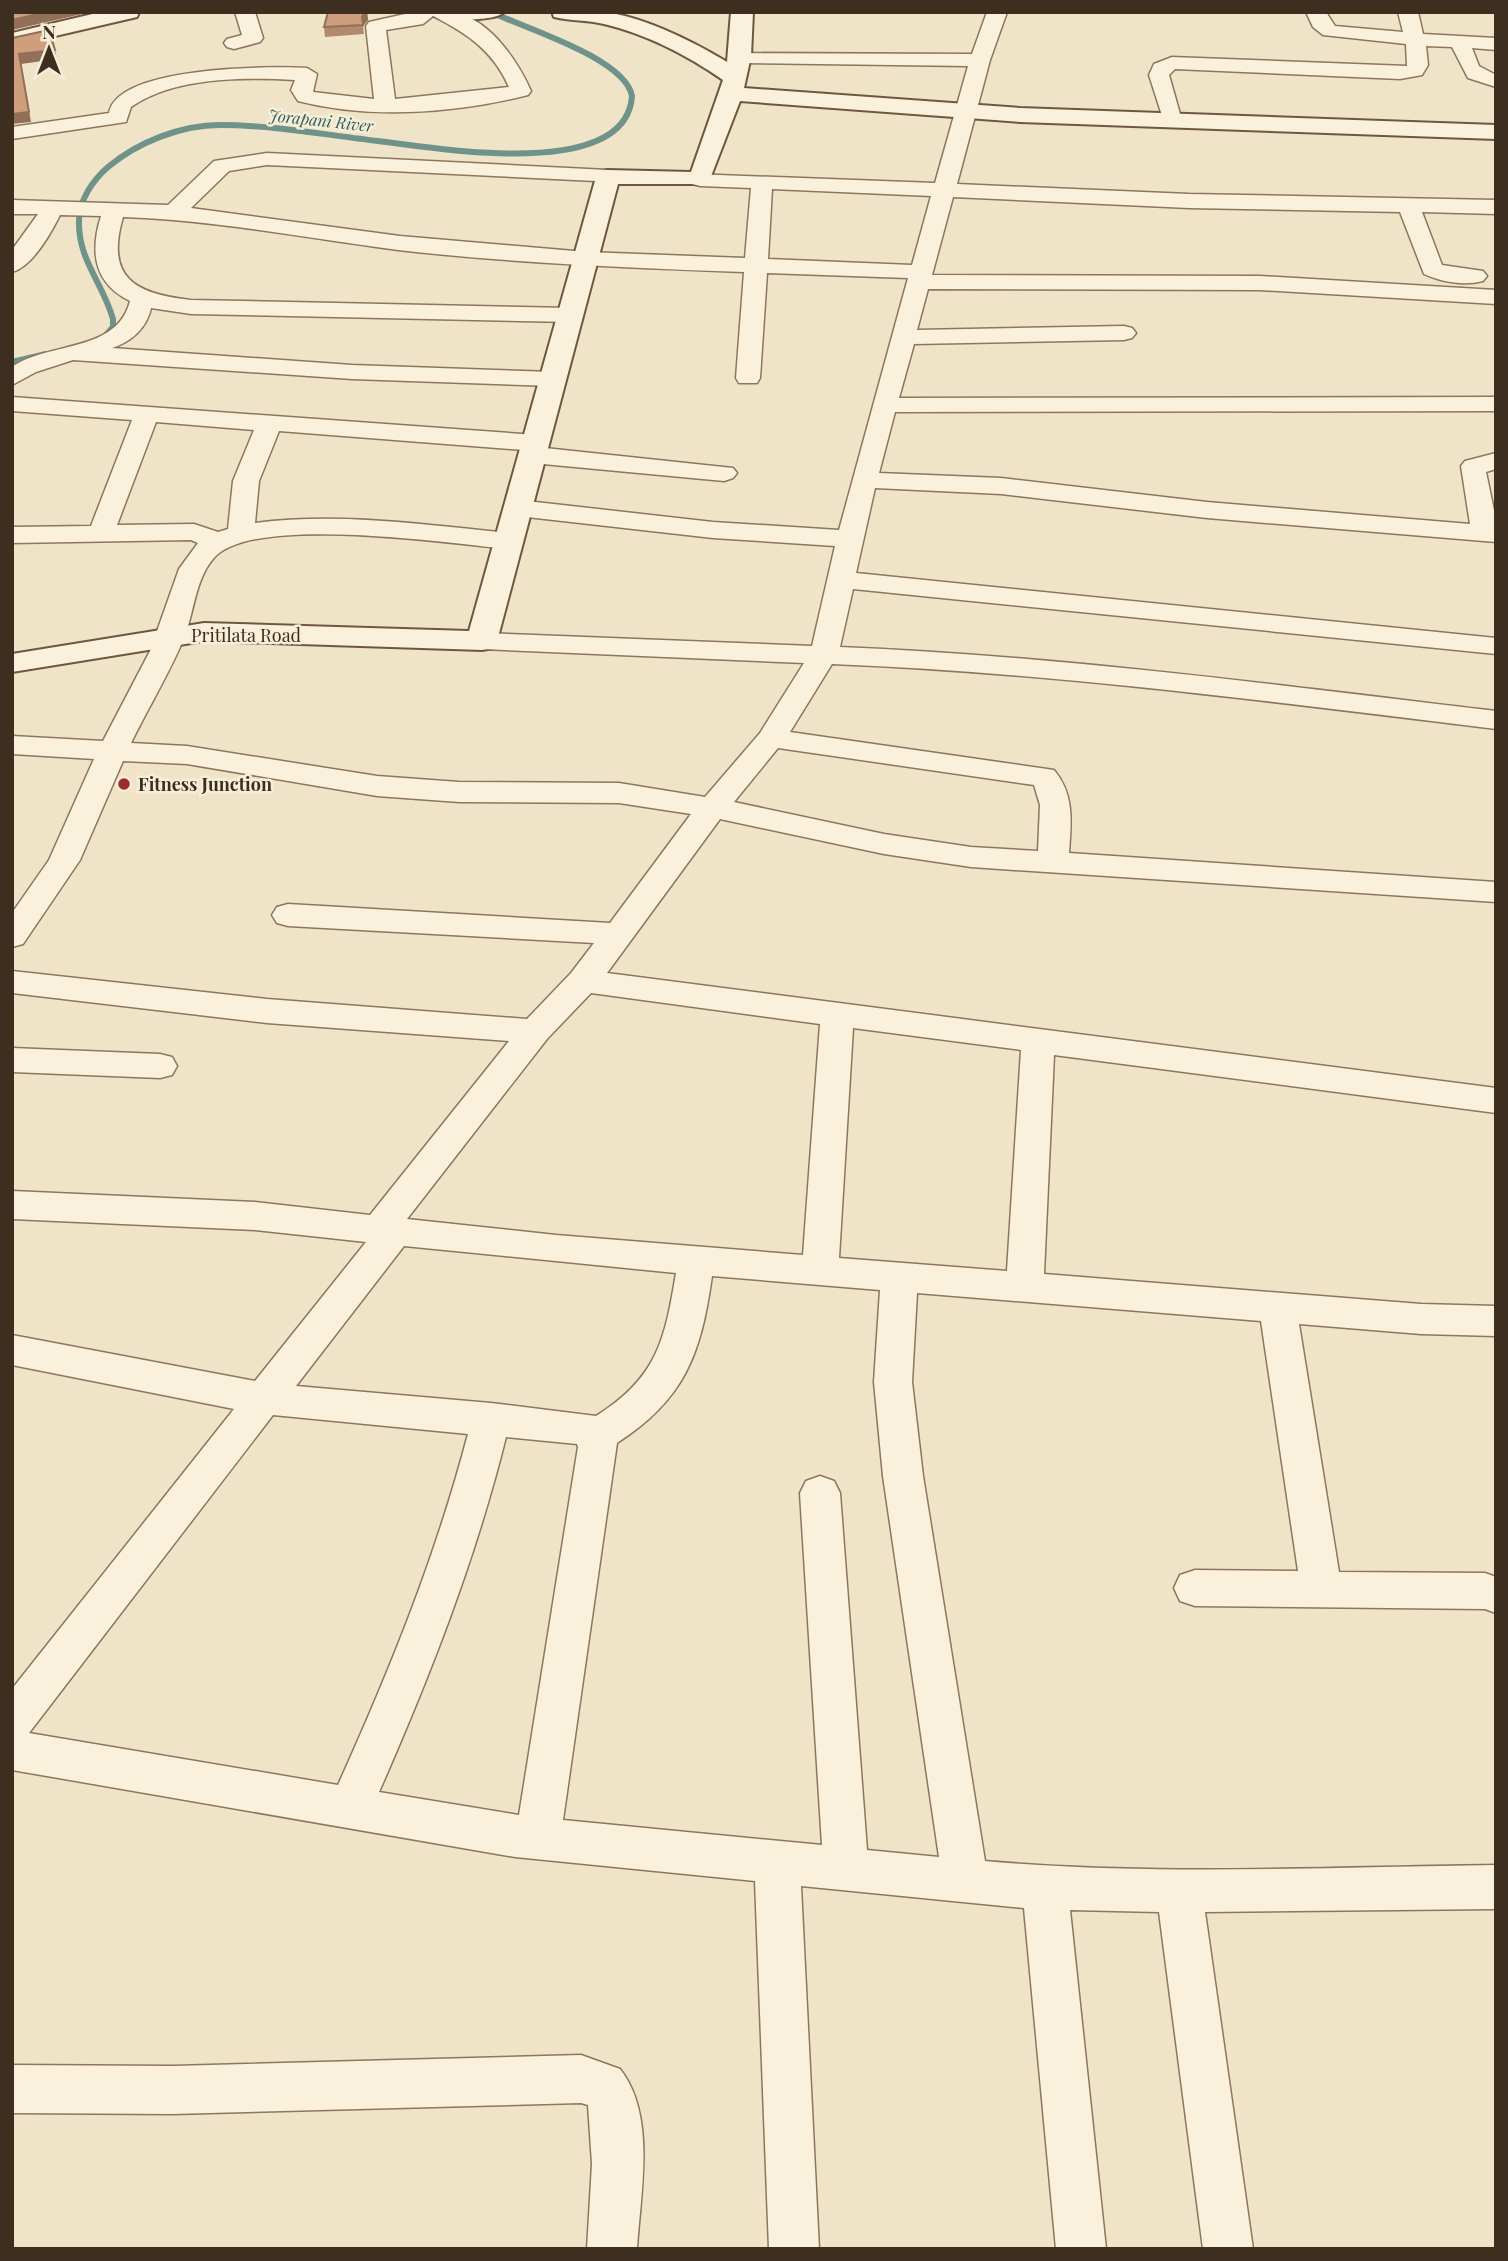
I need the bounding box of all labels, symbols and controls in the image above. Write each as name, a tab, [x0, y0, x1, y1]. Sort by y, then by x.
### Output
north arrow	[14, 14, 84, 84]
text: N	[42, 18, 56, 44]
water label: Jorapani River	[268, 104, 376, 136]
street label: Pritilata Road	[191, 623, 302, 647]
place label: Fitness Junction	[138, 772, 272, 796]
marker: Fitness Junction	[116, 776, 132, 792]

